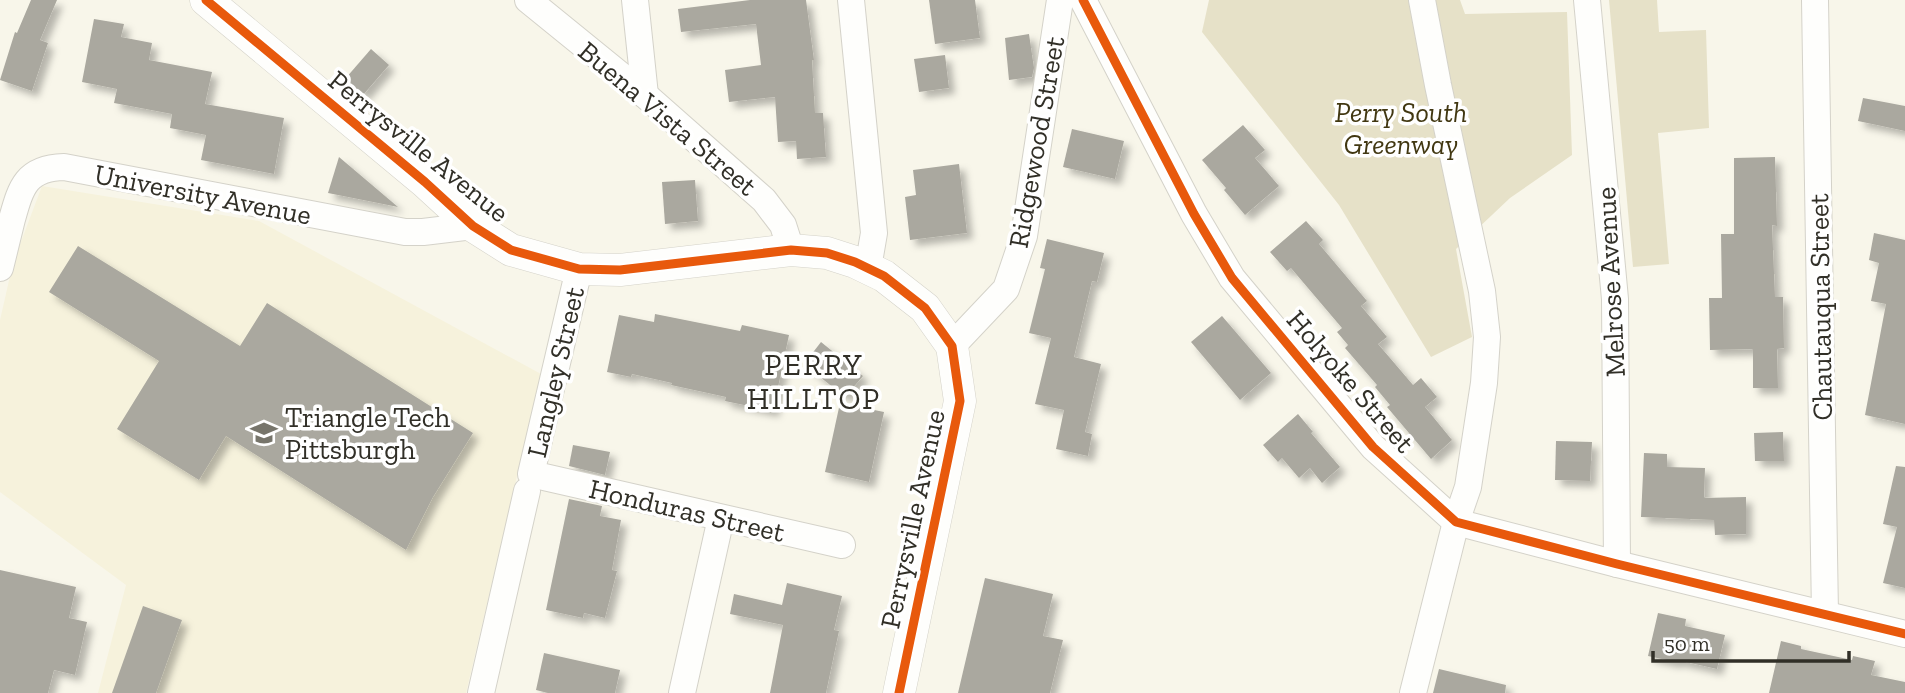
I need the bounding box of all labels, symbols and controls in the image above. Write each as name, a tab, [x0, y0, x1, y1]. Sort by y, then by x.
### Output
street label: Ridgewood Street	[1002, 33, 1071, 250]
street label: Buena Vista Street	[572, 34, 764, 203]
street label: Perrysville Avenue	[322, 63, 516, 229]
park label: Perry South Greenway	[1335, 96, 1467, 161]
street label: University Avenue	[92, 157, 314, 232]
street label: Melrose Avenue	[1589, 186, 1632, 378]
street label: Chautauqua Street	[1802, 193, 1839, 421]
street label: Langley Street	[520, 283, 591, 461]
street label: Holyoke Street	[1280, 303, 1422, 460]
district label: PERRY HILLTOP	[747, 347, 881, 417]
place label: Triangle Tech Pittsburgh	[285, 401, 451, 466]
street label: Perrysville Avenue	[873, 407, 952, 631]
school or university icon: Triangle Tech Pittsburgh	[249, 418, 279, 448]
street label: Honduras Street	[586, 472, 788, 549]
scale bar	[1653, 620, 1849, 664]
text: 50 m	[1664, 631, 1710, 656]

